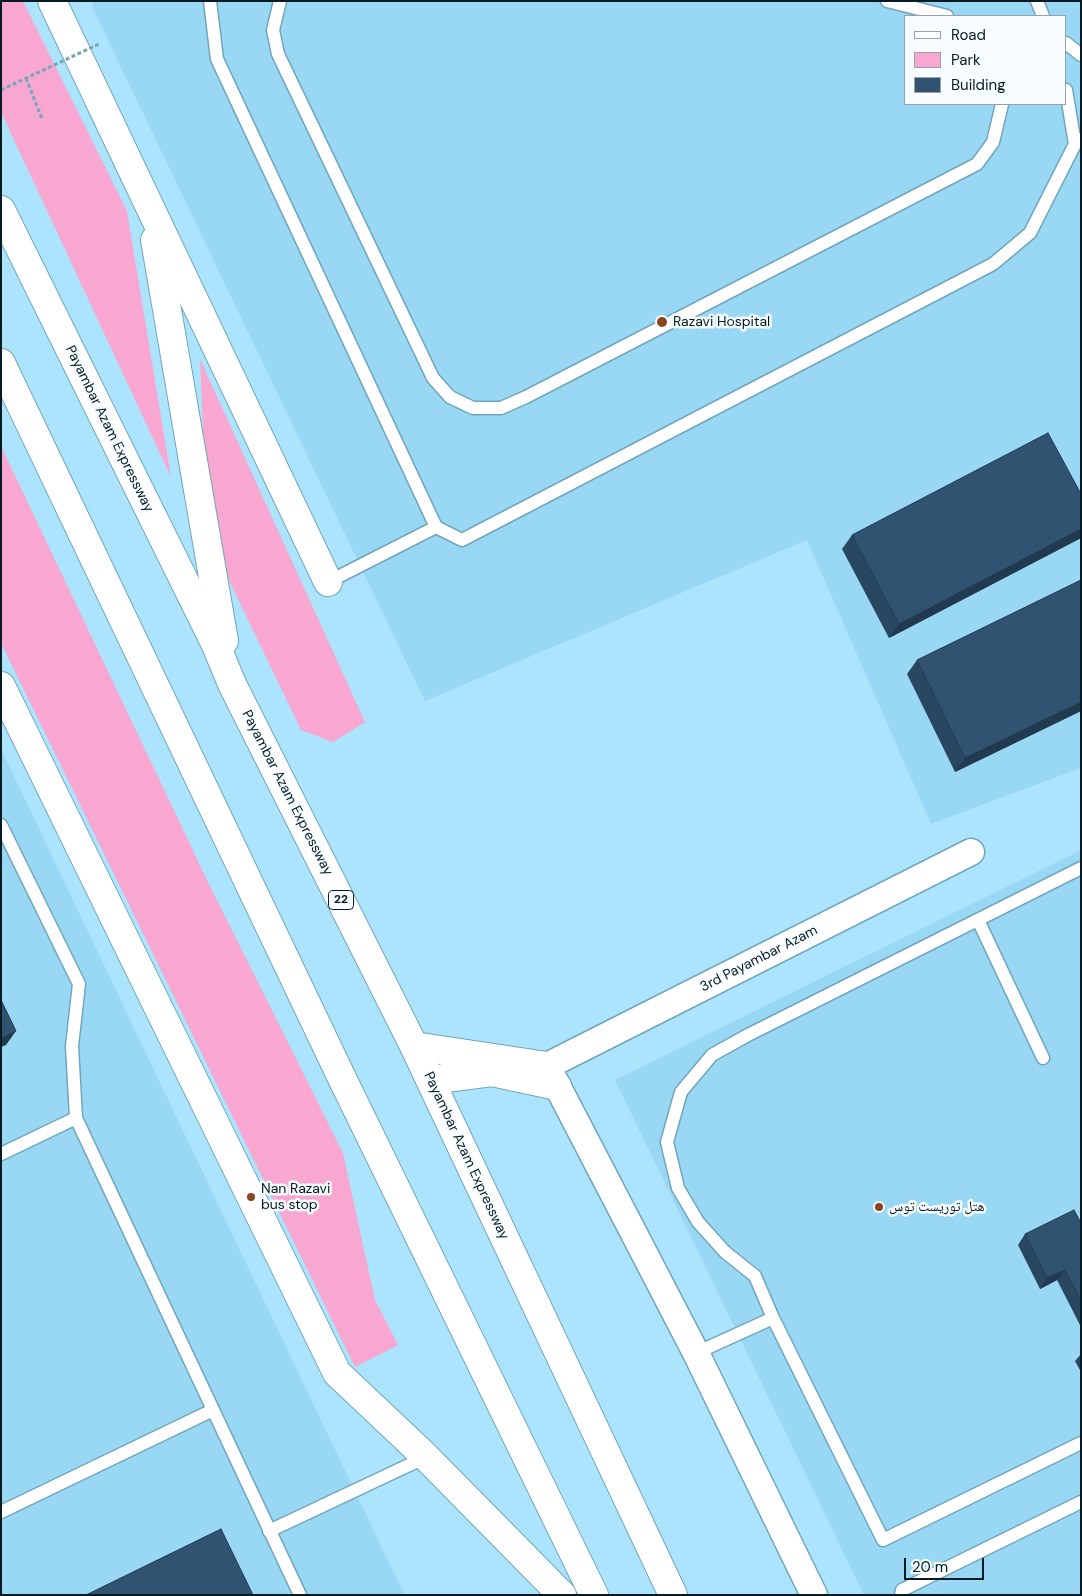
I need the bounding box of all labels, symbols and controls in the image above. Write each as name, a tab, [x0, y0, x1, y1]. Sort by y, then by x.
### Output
legend	[904, 15, 1067, 105]
text: Road	[951, 25, 986, 45]
text: Park	[951, 50, 981, 70]
text: Building	[951, 75, 1006, 95]
place label: Razavi Hospital	[673, 314, 770, 330]
marker: Razavi Hospital	[655, 315, 669, 329]
street label: Payambar Azam Expressway	[61, 343, 157, 515]
street label: Payambar Azam Expressway	[238, 708, 336, 878]
road number: 22	[328, 890, 354, 910]
street label: 3rd Payambar Azam	[698, 922, 820, 996]
street label: Payambar Azam Expressway	[420, 1069, 512, 1243]
place label: Nan Razavi bus stop	[261, 1181, 330, 1214]
marker: Nan Razavi bus stop	[245, 1191, 257, 1203]
place label: هتل توریست توس	[889, 1199, 985, 1215]
marker: هتل توریست توس	[873, 1201, 885, 1213]
scale bar	[907, 1548, 987, 1580]
text: 20 m	[912, 1557, 948, 1577]

